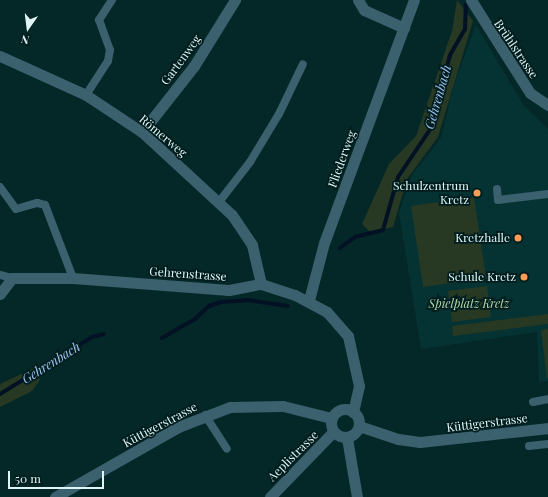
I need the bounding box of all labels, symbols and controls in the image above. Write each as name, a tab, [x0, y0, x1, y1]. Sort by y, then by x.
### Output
north arrow	[8, 8, 48, 48]
street label: Brühlstrasse	[491, 17, 541, 81]
text: N	[19, 32, 31, 48]
street label: Gartenweg	[158, 32, 204, 88]
water label: Gehrenbach	[421, 63, 455, 131]
street label: Römerweg	[136, 112, 190, 160]
street label: Fliederweg	[325, 128, 359, 190]
place label: Schulzentrum Kretz	[393, 179, 469, 207]
marker: Schulzentrum Kretz	[472, 188, 482, 198]
place label: Kretzhalle	[455, 231, 510, 245]
marker: Kretzhalle	[513, 233, 523, 243]
street label: Gehrenstrasse	[149, 264, 227, 284]
place label: Schule Kretz	[448, 270, 516, 284]
marker: Schule Kretz	[519, 272, 529, 282]
park label: Spielplatz Kretz	[429, 297, 509, 311]
water label: Gehrenbach	[19, 339, 83, 387]
street label: Küttigerstrasse	[121, 399, 199, 451]
street label: Küttigerstrasse	[446, 411, 528, 435]
street label: Aeplistrasse	[265, 428, 321, 484]
scale bar	[10, 463, 106, 489]
text: 50 m	[15, 470, 41, 486]

